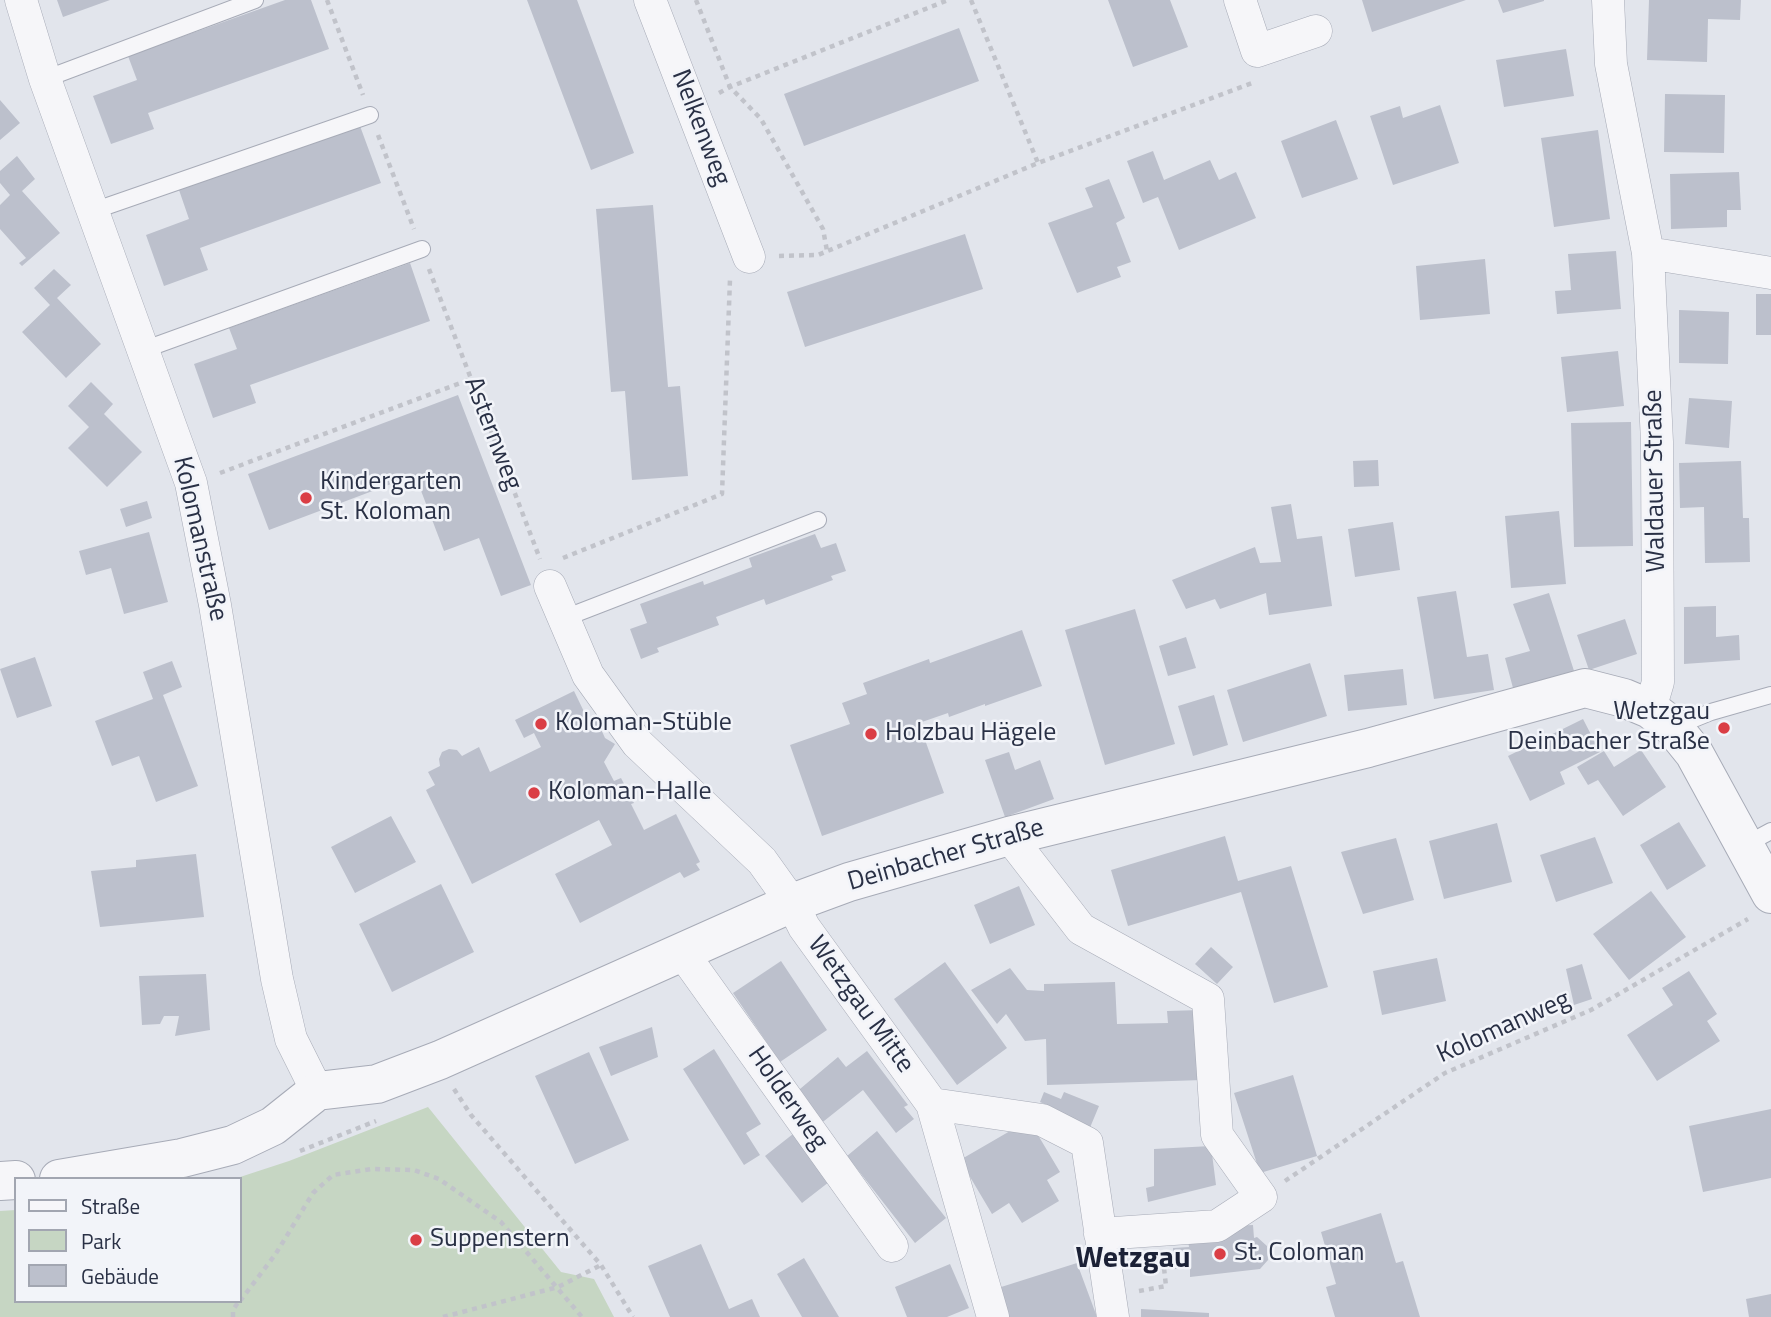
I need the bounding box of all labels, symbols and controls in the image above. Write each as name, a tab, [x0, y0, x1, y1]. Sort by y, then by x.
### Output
street label: Nelkenweg	[664, 66, 736, 190]
street label: Asternweg	[456, 373, 528, 495]
street label: Waldauer Straße	[1639, 389, 1673, 573]
street label: Kolomanstraße	[165, 454, 233, 624]
place label: Kindergarten St. Koloman	[320, 467, 462, 528]
marker: Kindergarten St. Koloman	[298, 490, 314, 506]
place label: Wetzgau Deinbacher Straße	[1508, 697, 1710, 758]
place label: Koloman-Stüble	[555, 708, 732, 740]
marker: Koloman-Stüble	[533, 716, 549, 732]
place label: Holzbau Hägele	[885, 718, 1056, 750]
marker: Wetzgau Deinbacher Straße	[1716, 720, 1732, 736]
marker: Holzbau Hägele	[863, 726, 879, 742]
place label: Koloman-Halle	[548, 777, 712, 809]
marker: Koloman-Halle	[526, 785, 542, 801]
street label: Deinbacher Straße	[844, 813, 1048, 899]
street label: Wetzgau Mitte	[800, 931, 920, 1079]
street label: Kolomanweg	[1433, 985, 1575, 1071]
street label: Holderweg	[740, 1041, 834, 1157]
legend	[14, 1177, 242, 1303]
text: Straße	[81, 1190, 140, 1222]
place label: Suppenstern	[430, 1224, 570, 1256]
text: Park	[81, 1225, 121, 1257]
marker: Suppenstern	[408, 1232, 424, 1248]
place label: St. Coloman	[1234, 1238, 1364, 1270]
district label: Wetzgau	[1075, 1242, 1191, 1278]
marker: St. Coloman	[1212, 1246, 1228, 1262]
text: Gebäude	[81, 1260, 159, 1292]

